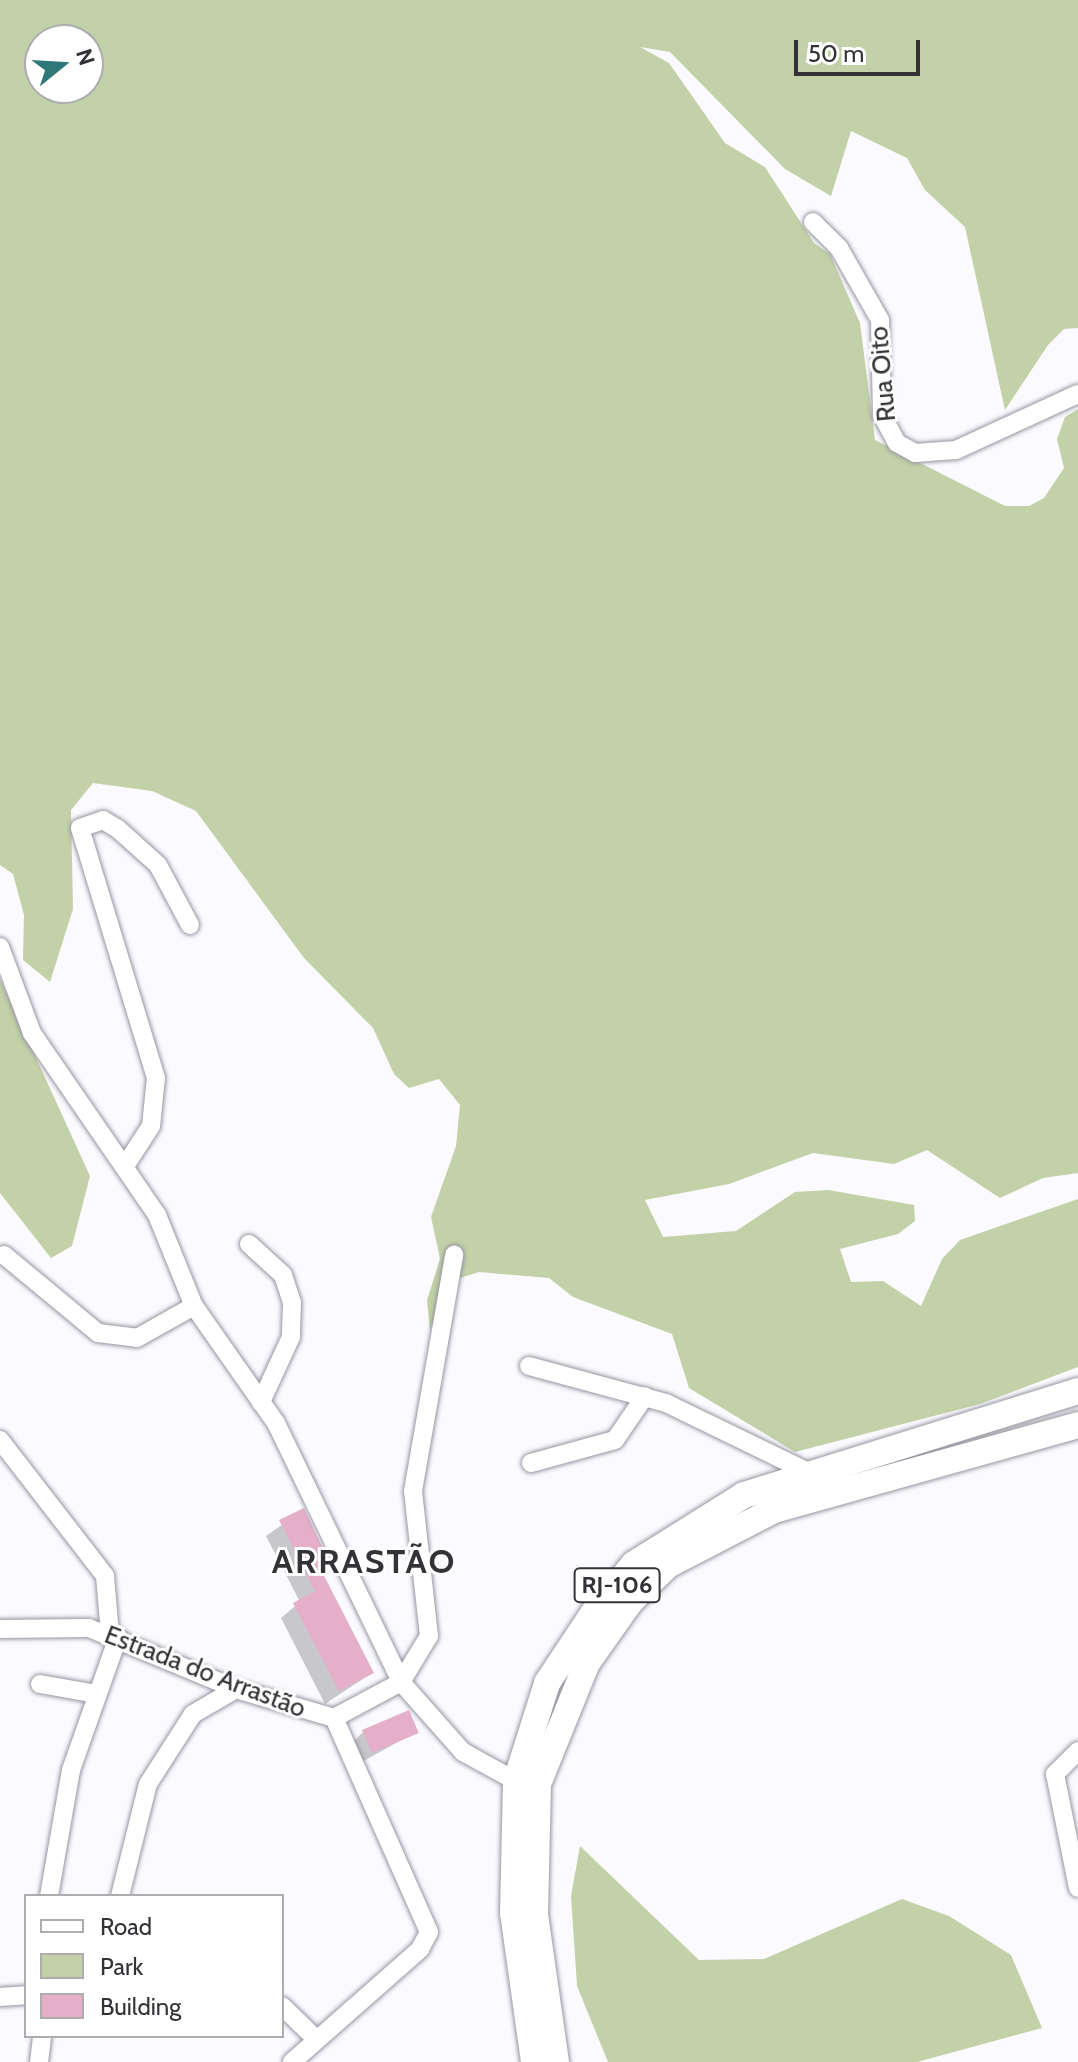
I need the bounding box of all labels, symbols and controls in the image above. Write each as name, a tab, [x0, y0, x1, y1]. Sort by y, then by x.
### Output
north arrow	[24, 24, 104, 104]
scale bar	[798, 24, 924, 74]
text: 50 m	[808, 39, 864, 68]
text: N	[70, 45, 101, 69]
street label: Rua Oito	[863, 325, 903, 423]
district label: ARRASTÃO	[272, 1542, 456, 1582]
road number: RJ-106	[573, 1565, 661, 1605]
street label: Estrada do Arrastão	[100, 1619, 310, 1725]
legend	[24, 1894, 284, 2038]
text: Road	[100, 1912, 152, 1941]
text: Park	[100, 1952, 143, 1981]
text: Building	[100, 1992, 181, 2021]

